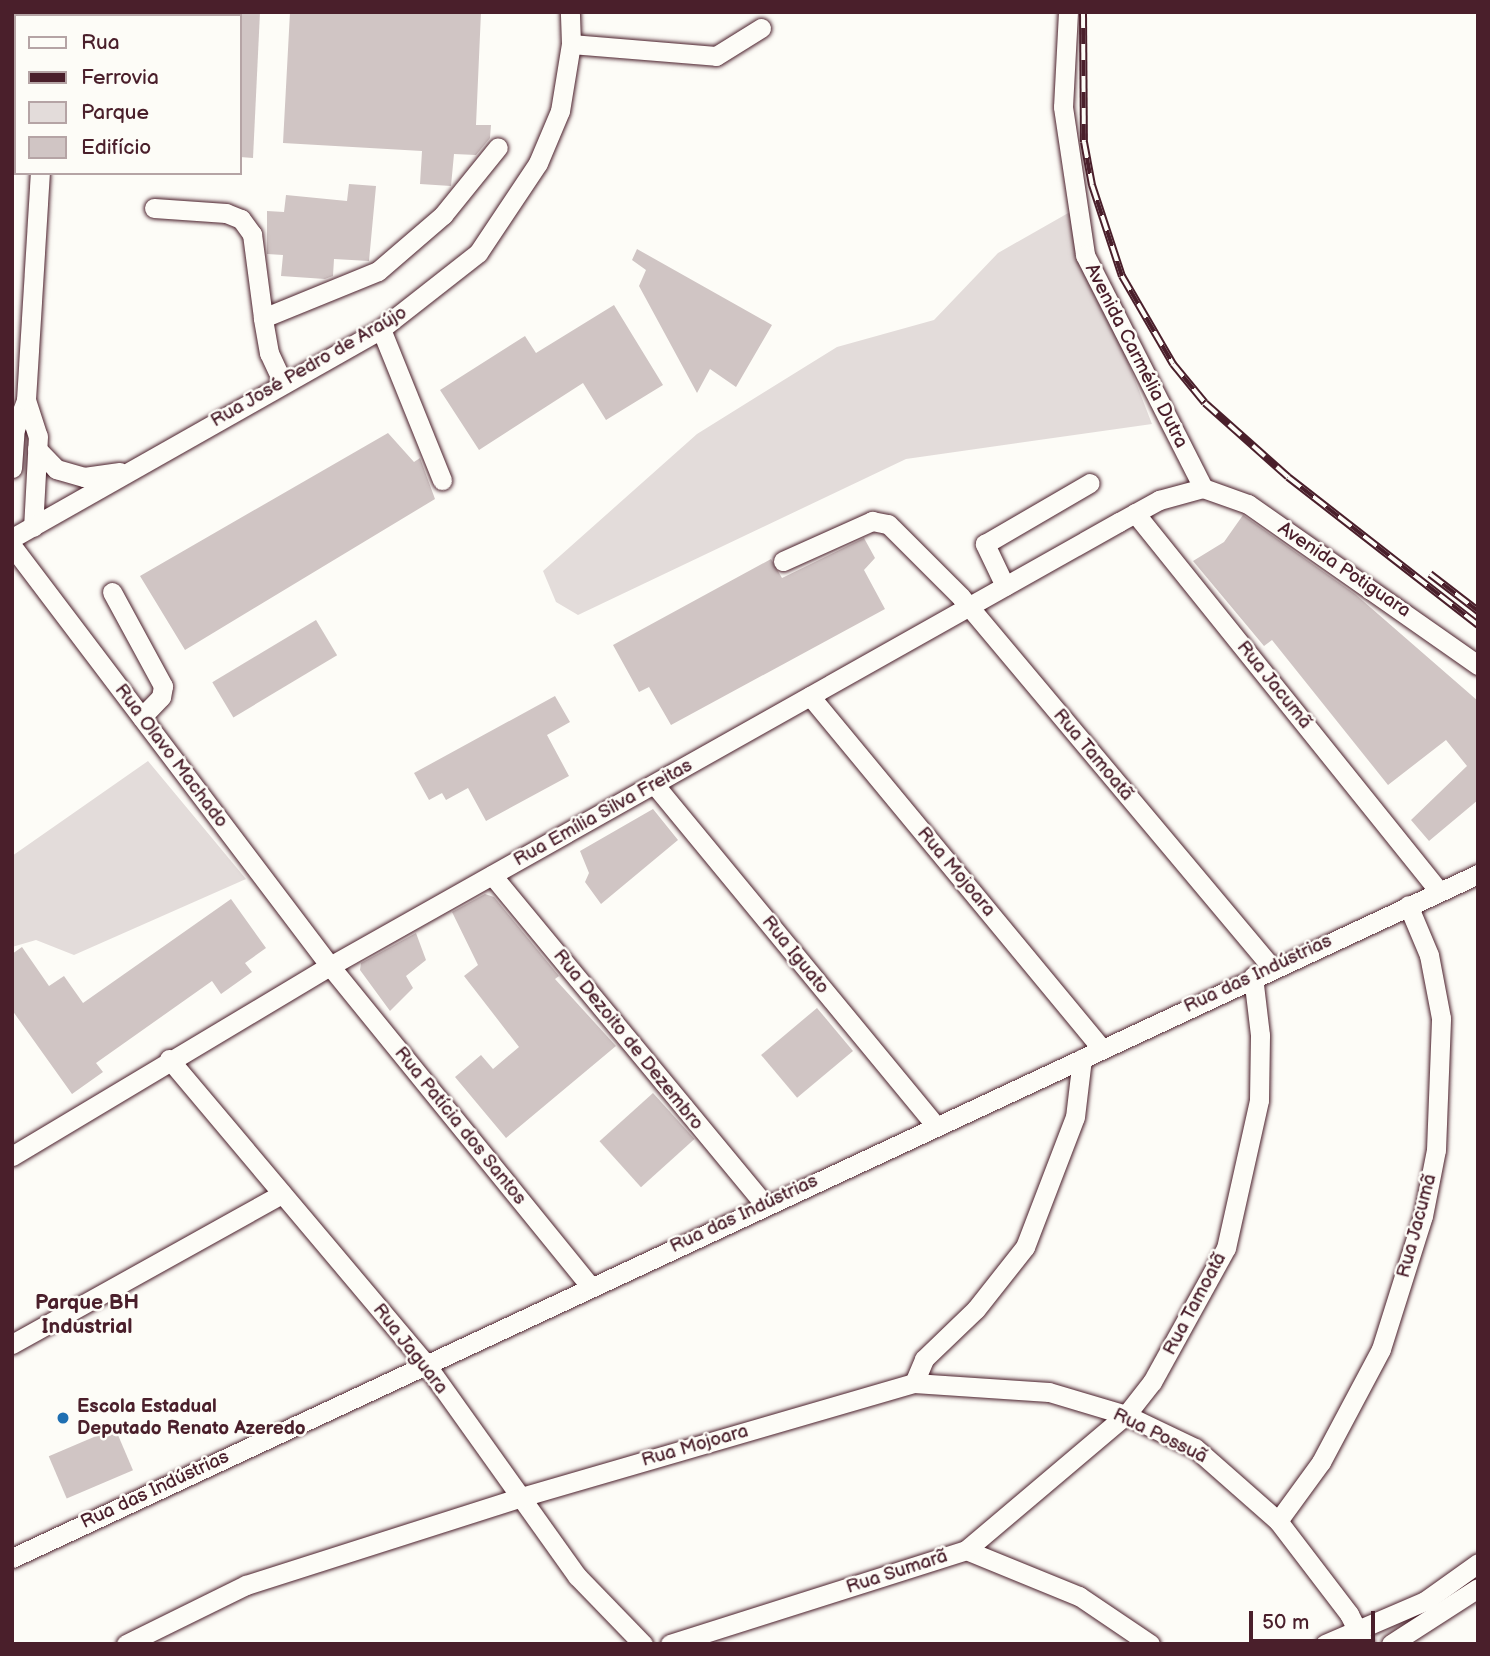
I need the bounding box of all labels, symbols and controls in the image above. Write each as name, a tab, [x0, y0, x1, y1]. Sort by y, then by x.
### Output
legend	[14, 14, 242, 175]
text: Rua	[81, 30, 120, 55]
text: Ferrovia	[81, 65, 159, 90]
text: Parque	[81, 100, 149, 125]
text: Edifício	[81, 135, 151, 160]
street label: Avenida Carmélia Dutra	[1080, 260, 1192, 452]
street label: Rua José Pedro de Araújo	[206, 301, 412, 433]
street label: Avenida Potiguara	[1273, 517, 1415, 623]
street label: Rua Jacumã	[1231, 636, 1317, 734]
street label: Rua Olavo Machado	[109, 680, 233, 832]
street label: Rua Tamoatã	[1048, 704, 1138, 806]
street label: Rua Emília Silva Freitas	[509, 754, 697, 872]
street label: Rua Mojoara	[912, 823, 1000, 921]
street label: Rua Iguato	[756, 911, 834, 999]
street label: Rua das Indústrias	[1180, 930, 1336, 1018]
street label: Rua Dezoito de Dezembro	[548, 945, 708, 1135]
street label: Rua Patícia dos Santos	[389, 1042, 531, 1210]
street label: Rua das Indústrias	[666, 1170, 822, 1258]
street label: Rua Jacumã	[1392, 1171, 1442, 1281]
street label: Rua Tamoatã	[1158, 1249, 1232, 1359]
district label: Parque BH Industrial	[35, 1290, 139, 1340]
street label: Rua Jaguara	[367, 1299, 453, 1399]
place label: Escola Estadual Deputado Renato Azeredo	[77, 1396, 306, 1440]
street label: Rua Possuã	[1109, 1403, 1211, 1469]
marker: Escola Estadual Deputado Renato Azeredo	[55, 1410, 71, 1426]
street label: Rua Mojoara	[639, 1420, 751, 1472]
street label: Rua das Indústrias	[77, 1446, 233, 1534]
street label: Rua Sumarã	[843, 1545, 951, 1599]
scale bar	[1252, 1596, 1378, 1640]
text: 50 m	[1262, 1610, 1309, 1635]

